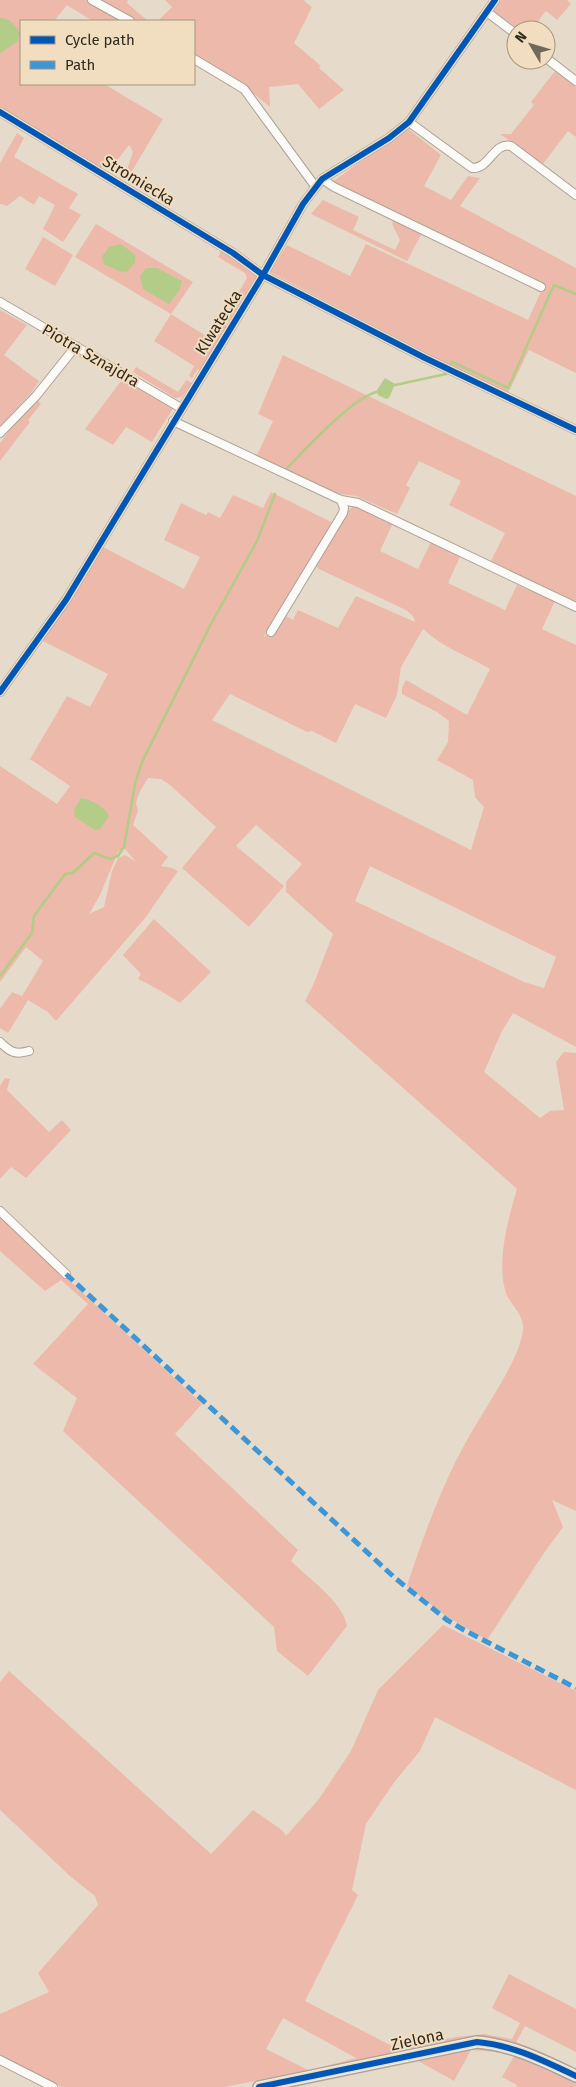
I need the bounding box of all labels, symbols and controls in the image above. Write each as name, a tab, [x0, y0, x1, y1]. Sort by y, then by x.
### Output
legend	[20, 20, 195, 85]
north arrow	[506, 20, 556, 70]
text: N	[512, 28, 531, 46]
text: Cycle path	[65, 31, 135, 49]
text: Path	[65, 56, 95, 74]
street label: Stromiecka	[99, 151, 178, 209]
street label: Klwatecka	[191, 286, 246, 358]
street label: Piotra Sznajdra	[39, 320, 143, 391]
street label: Zielona	[389, 2025, 445, 2054]

